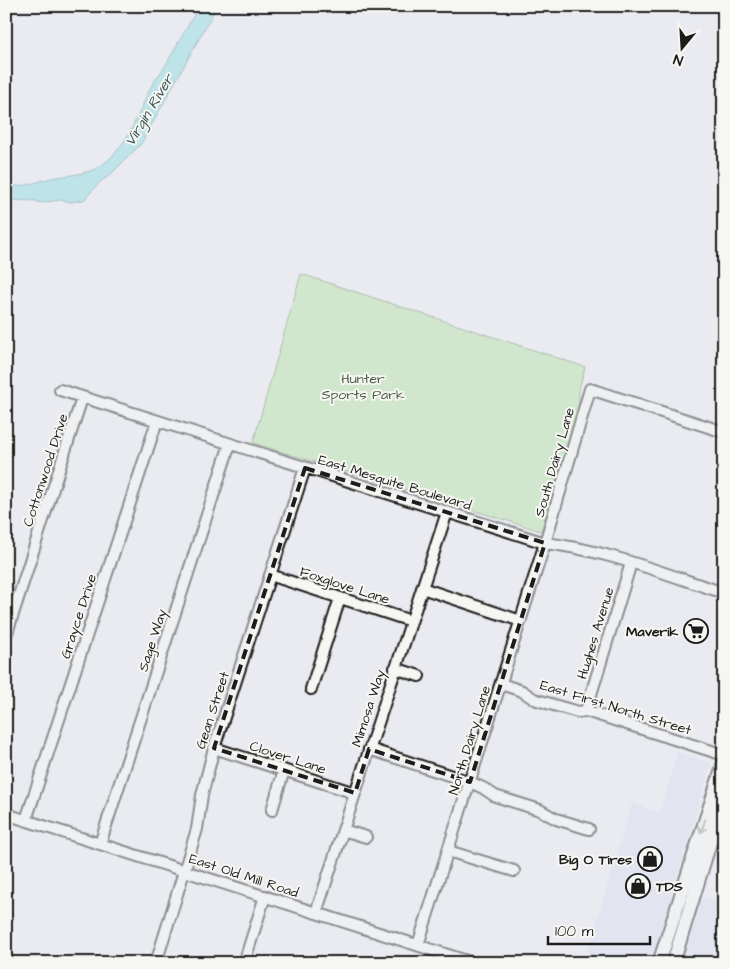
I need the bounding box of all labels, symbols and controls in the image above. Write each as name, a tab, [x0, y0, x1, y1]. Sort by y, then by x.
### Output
north arrow	[658, 22, 708, 72]
text: N	[671, 48, 686, 70]
water label: Virgin River	[120, 69, 181, 151]
park label: Hunter Sports Park	[321, 369, 405, 405]
street label: South Dairy Lane	[530, 405, 580, 519]
street label: Cottonwood Drive	[18, 411, 74, 529]
street label: East Mesquite Boulevard	[316, 450, 474, 516]
street label: Foxglove Lane	[297, 562, 393, 610]
street label: Grayce Drive	[56, 571, 102, 661]
street label: Hughes Avenue	[572, 584, 620, 682]
street label: Sage Way	[133, 606, 173, 674]
supermarket icon: Maverik	[683, 618, 709, 644]
place label: Maverik	[626, 622, 678, 642]
street label: Mimosa Way	[347, 667, 391, 750]
street label: Gean Street	[191, 669, 235, 752]
street label: East First North Street	[538, 675, 694, 741]
street label: North Dairy Lane	[444, 683, 496, 797]
street label: Clover Lane	[247, 736, 329, 780]
one-way arrow	[698, 818, 708, 834]
shop icon: Big O Tires	[637, 846, 663, 872]
street label: East Old Mill Road	[186, 849, 301, 903]
place label: Big O Tires	[559, 850, 632, 871]
shop icon: TDS	[625, 873, 651, 899]
place label: TDS	[655, 877, 683, 897]
scale bar	[548, 914, 650, 946]
text: 100 m	[555, 921, 594, 942]

